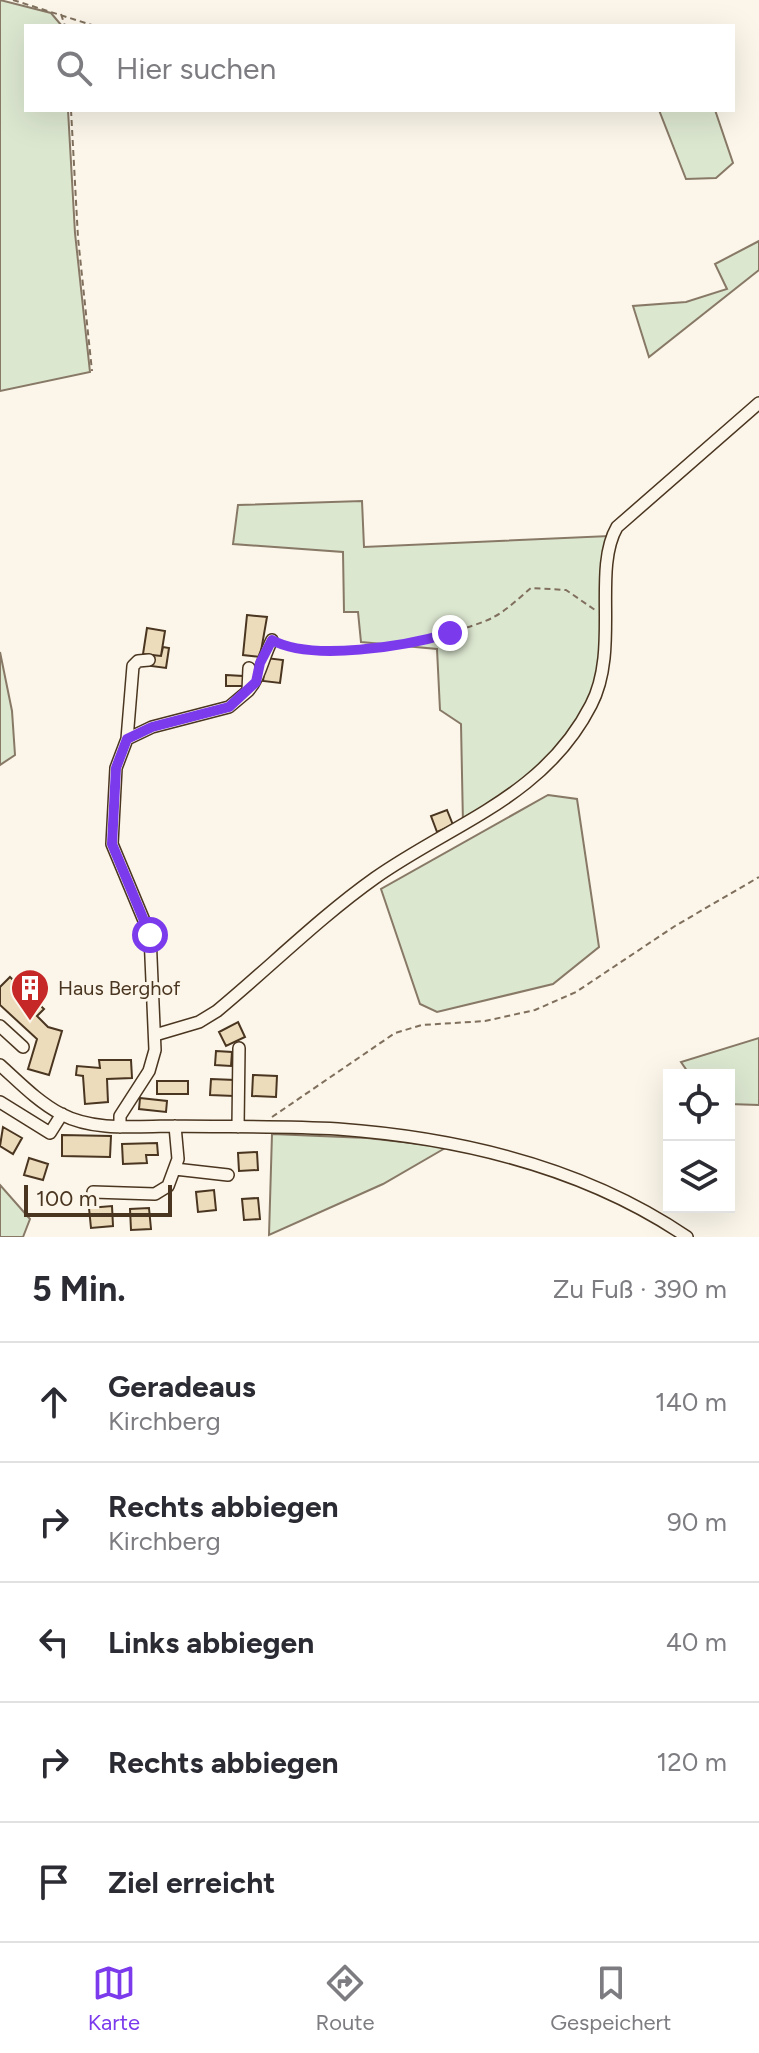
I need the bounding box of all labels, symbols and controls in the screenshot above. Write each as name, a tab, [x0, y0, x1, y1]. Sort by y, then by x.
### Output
search box	[24, 24, 735, 112]
icon: search	[52, 46, 96, 90]
text: Hier suchen	[116, 50, 276, 87]
route end	[432, 615, 468, 651]
route start	[132, 917, 168, 953]
building icon: Haus Berghof	[9, 967, 51, 1022]
place label: Haus Berghof	[58, 976, 181, 1000]
map controls	[663, 1069, 735, 1213]
button: locate	[663, 1069, 735, 1141]
button: layers	[663, 1141, 735, 1213]
scale bar	[24, 1181, 172, 1217]
text: 100 m	[36, 1185, 97, 1212]
text: 5 Min.	[32, 1269, 126, 1310]
text: Zu Fuß · 390 m	[553, 1273, 727, 1305]
text: Geradeaus	[108, 1368, 256, 1405]
icon: ahead	[32, 1380, 76, 1424]
text: 140 m	[655, 1386, 727, 1418]
text: Kirchberg	[108, 1405, 221, 1437]
text: Rechts abbiegen	[108, 1488, 339, 1525]
icon: right	[32, 1500, 76, 1544]
text: 90 m	[667, 1506, 727, 1538]
text: Kirchberg	[108, 1525, 221, 1557]
icon: left	[32, 1620, 76, 1664]
text: Links abbiegen	[108, 1624, 314, 1661]
text: 40 m	[666, 1626, 727, 1658]
icon: right	[32, 1740, 76, 1784]
text: Rechts abbiegen	[108, 1744, 339, 1781]
text: 120 m	[657, 1746, 727, 1778]
icon: arrive	[32, 1860, 76, 1904]
text: Ziel erreicht	[108, 1864, 275, 1901]
tab: Karte	[88, 1961, 140, 2036]
tab: Route	[316, 1961, 375, 2036]
tab: Gespeichert	[550, 1961, 671, 2036]

